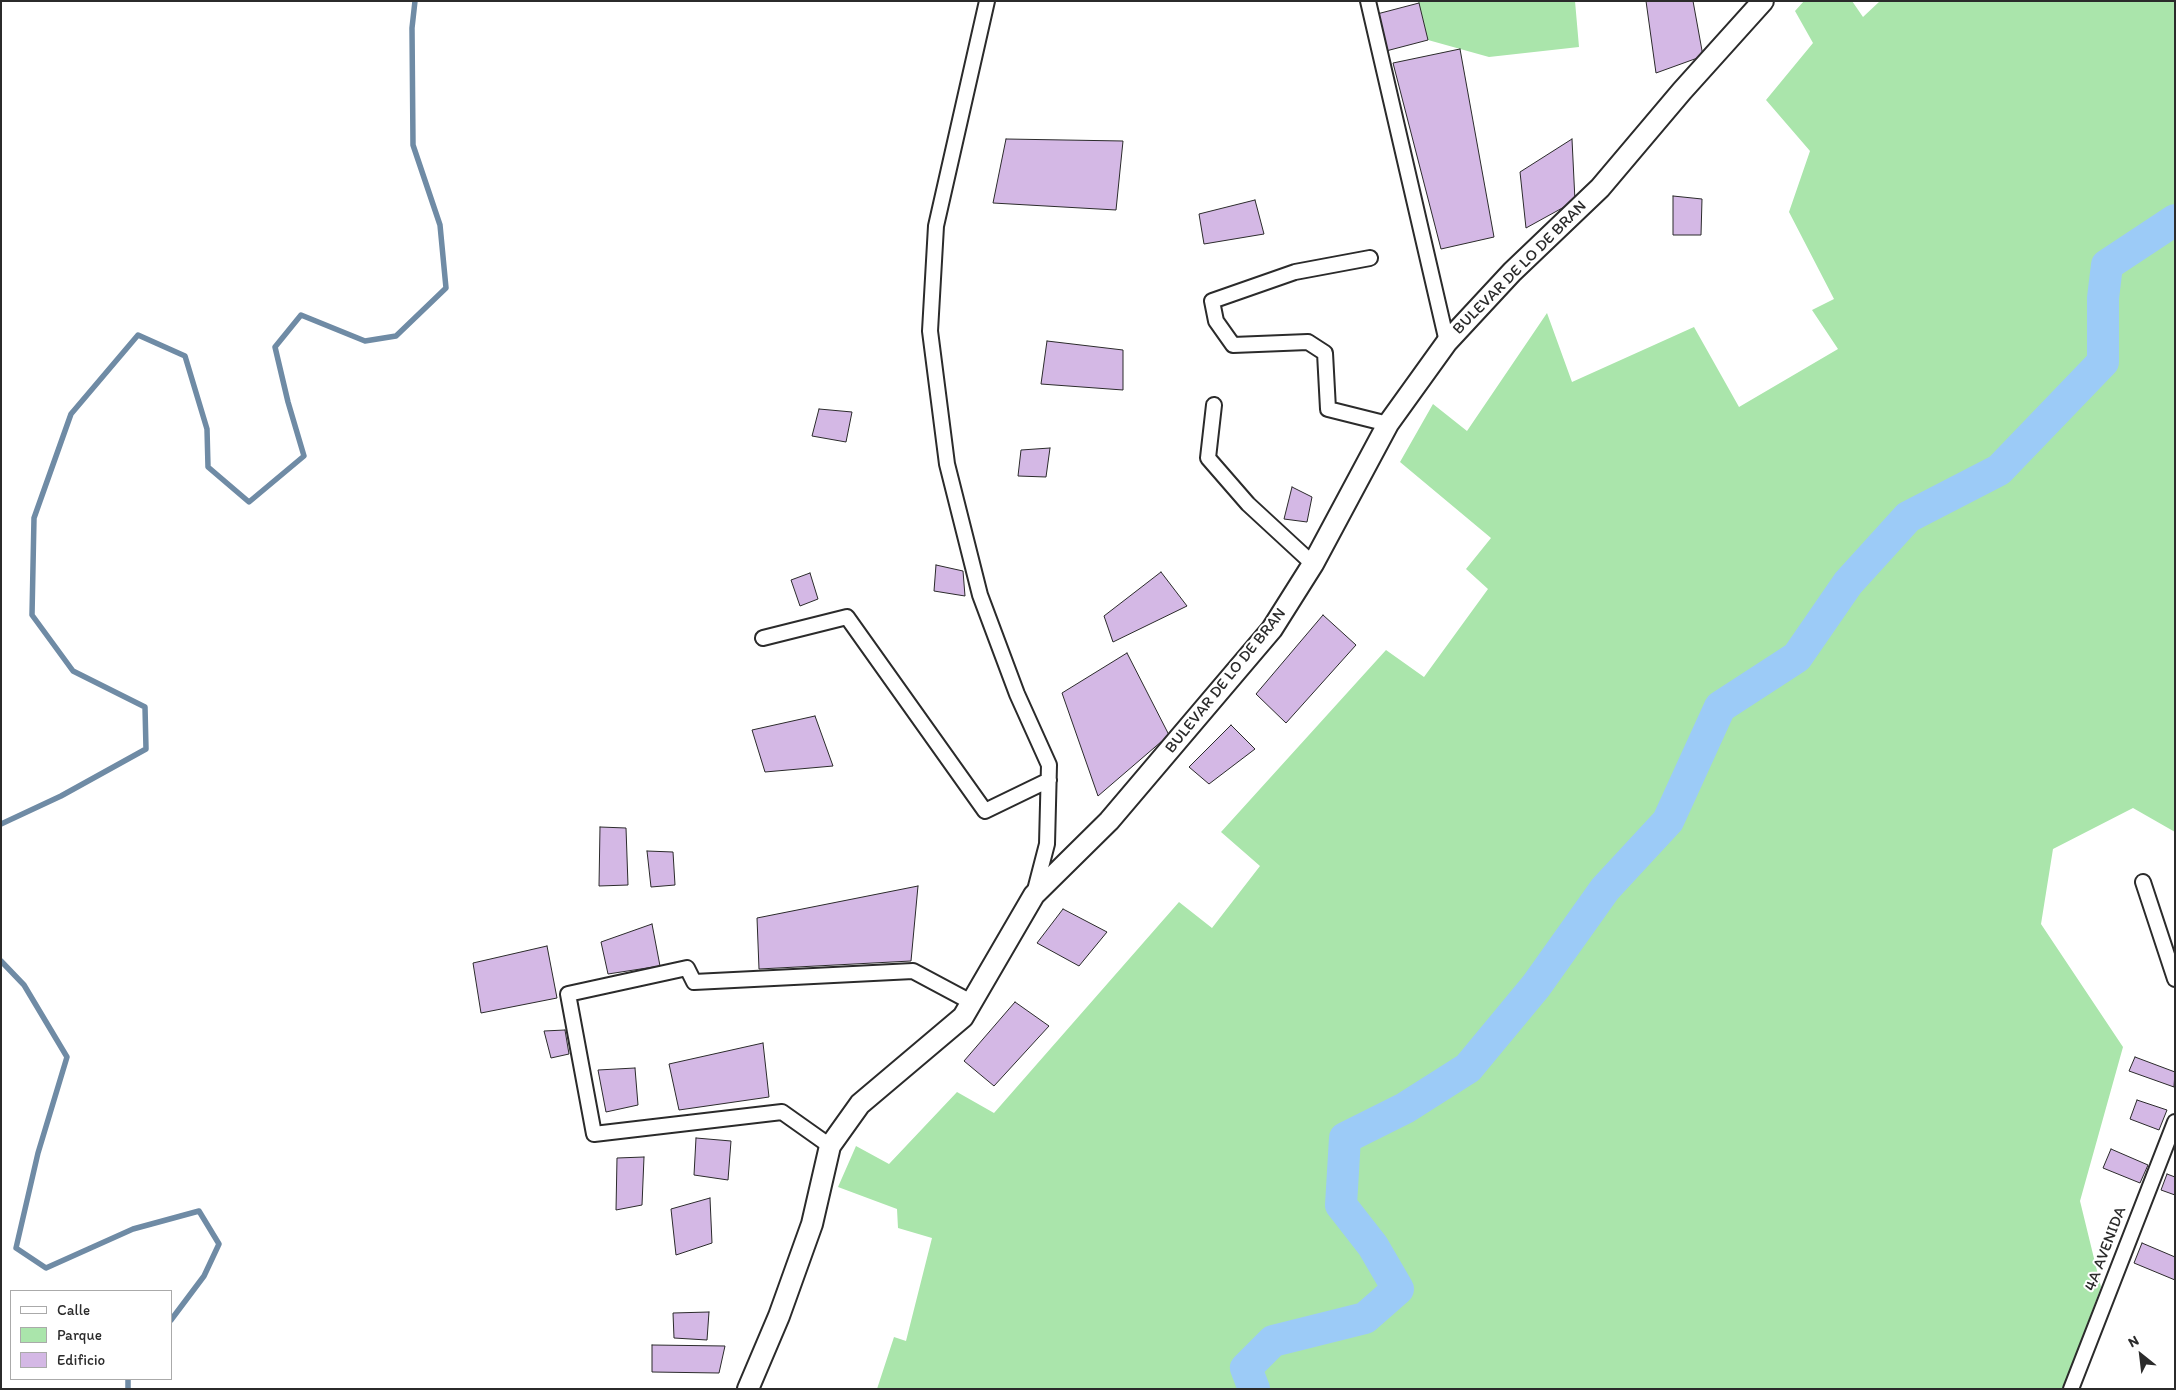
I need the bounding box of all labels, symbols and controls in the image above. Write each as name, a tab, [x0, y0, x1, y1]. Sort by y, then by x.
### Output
street label: BULEVAR DE LO DE BRAN	[1449, 197, 1591, 339]
street label: BULEVAR DE LO DE BRAN	[1161, 605, 1291, 757]
street label: 4A AVENIDA	[2081, 1204, 2131, 1294]
legend	[10, 1290, 172, 1380]
text: Calle	[57, 1301, 90, 1319]
text: Parque	[57, 1326, 102, 1344]
north arrow	[2116, 1330, 2166, 1380]
text: N	[2125, 1332, 2142, 1351]
text: Edificio	[57, 1351, 105, 1369]

